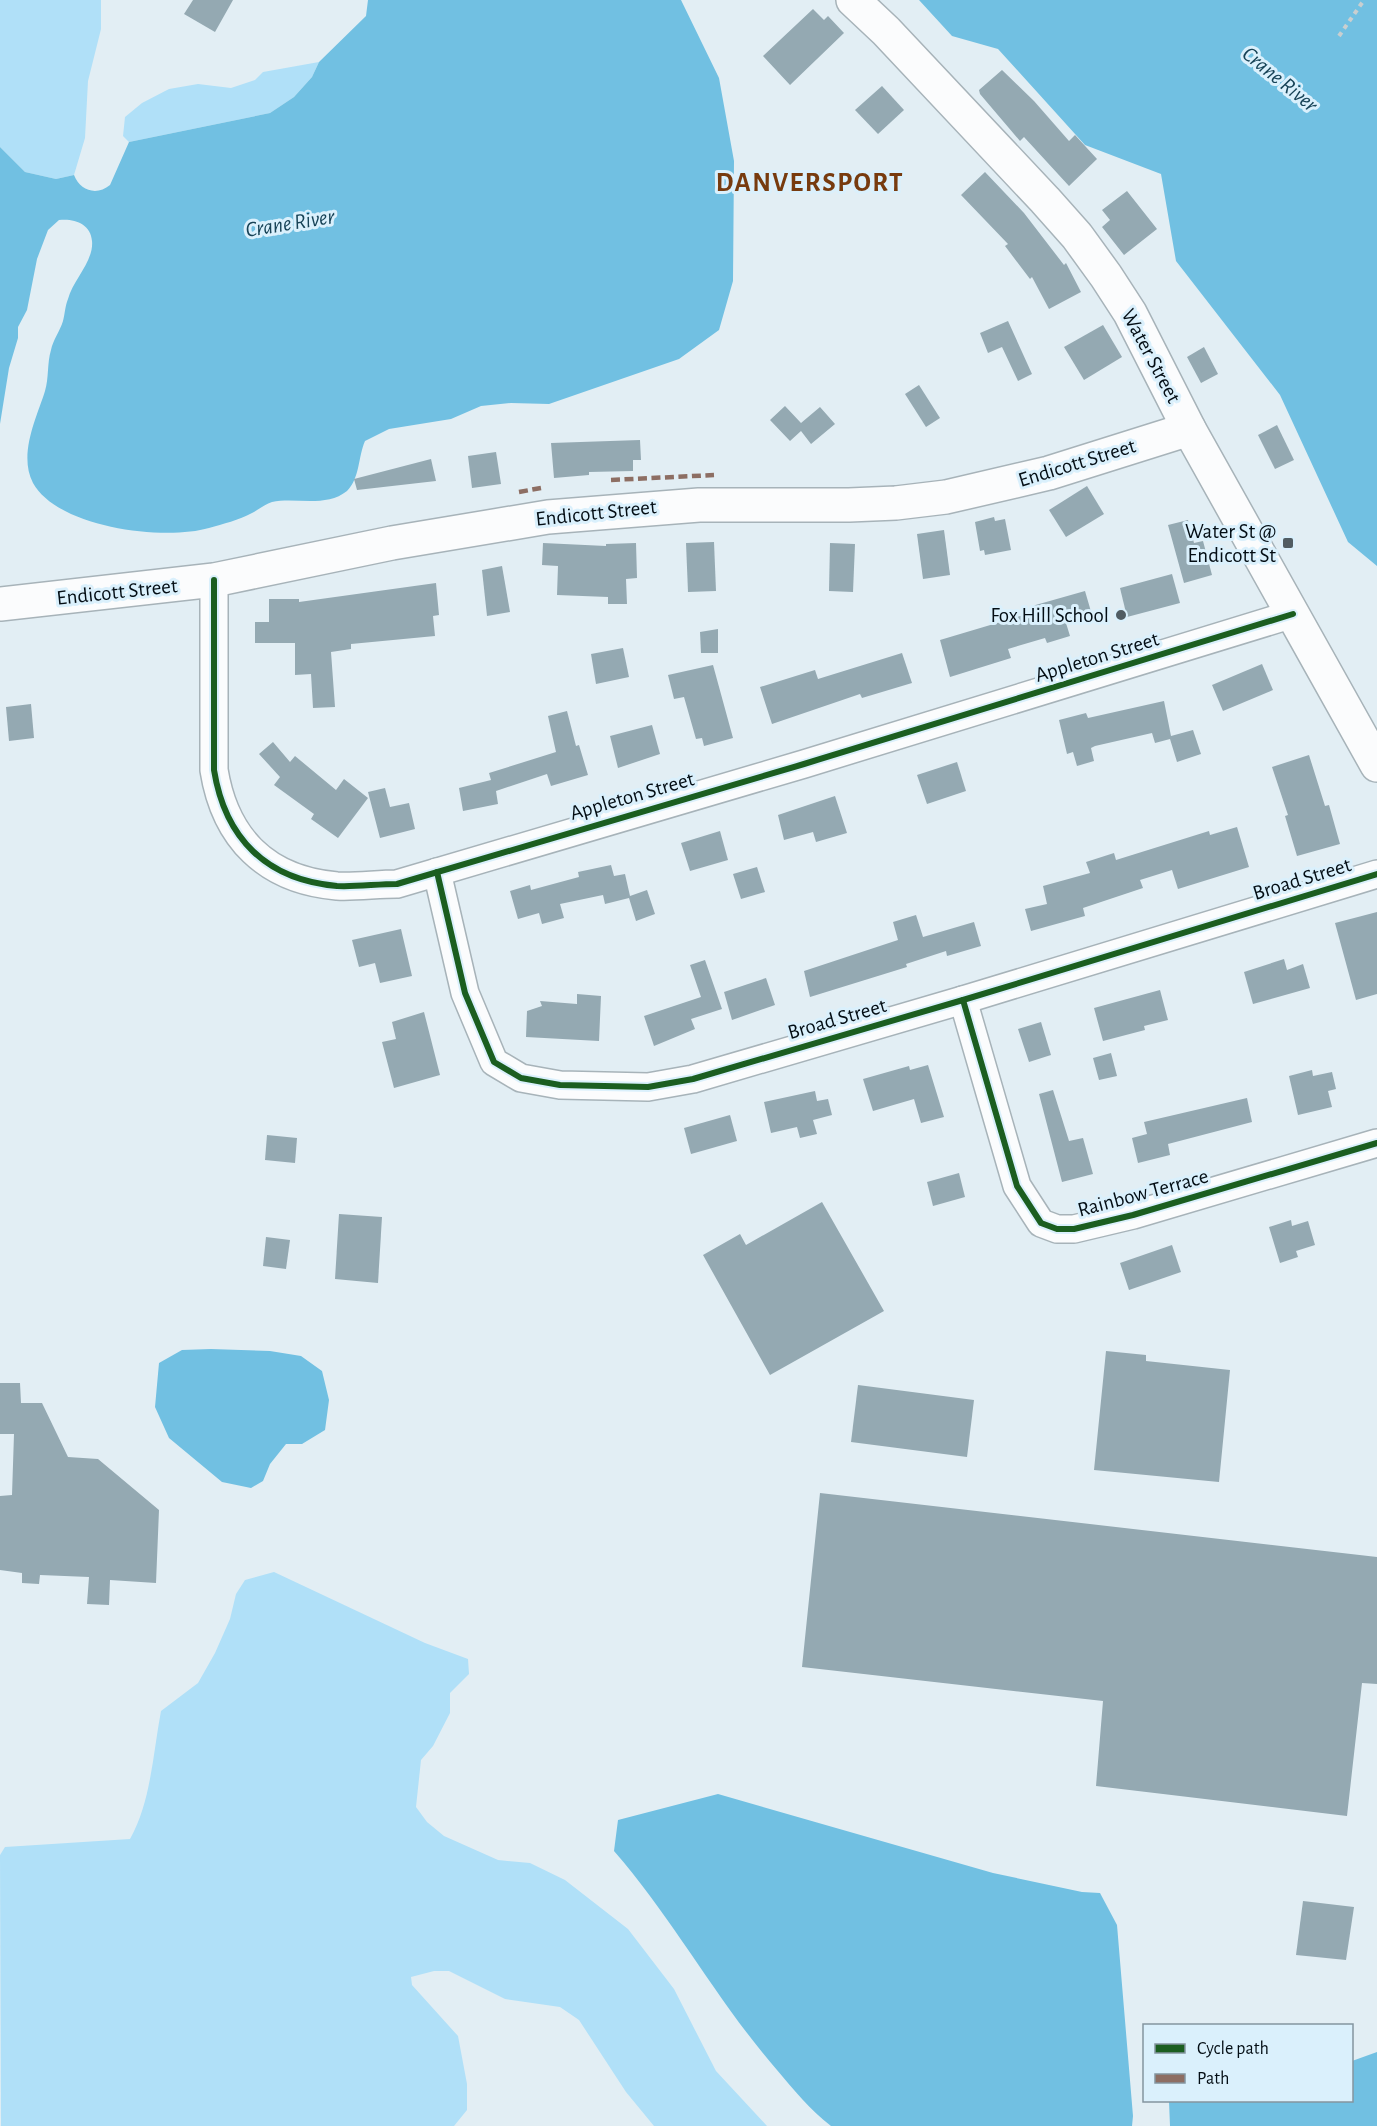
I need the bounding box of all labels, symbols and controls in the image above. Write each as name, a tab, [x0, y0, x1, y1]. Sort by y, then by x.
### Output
water label: Crane River	[1238, 42, 1322, 116]
district label: DANVERSPORT	[716, 169, 904, 196]
water label: Crane River	[244, 205, 337, 241]
street label: Water Street	[1118, 306, 1185, 407]
street label: Endicott Street	[1016, 435, 1138, 491]
street label: Endicott Street	[535, 496, 658, 530]
place label: Water St @ Endicott St	[1185, 521, 1276, 566]
marker: Water St @ Endicott St	[1281, 536, 1295, 550]
street label: Endicott Street	[56, 575, 179, 609]
place label: Fox Hill School	[990, 605, 1109, 626]
marker: Fox Hill School	[1114, 608, 1128, 622]
street label: Appleton Street	[1033, 628, 1162, 686]
street label: Appleton Street	[567, 768, 697, 824]
street label: Broad Street	[1250, 854, 1354, 904]
street label: Broad Street	[785, 995, 889, 1043]
street label: Rainbow Terrace	[1075, 1165, 1211, 1221]
legend	[1143, 2024, 1353, 2102]
text: Cycle path	[1197, 2040, 1269, 2058]
text: Path	[1197, 2070, 1229, 2088]

